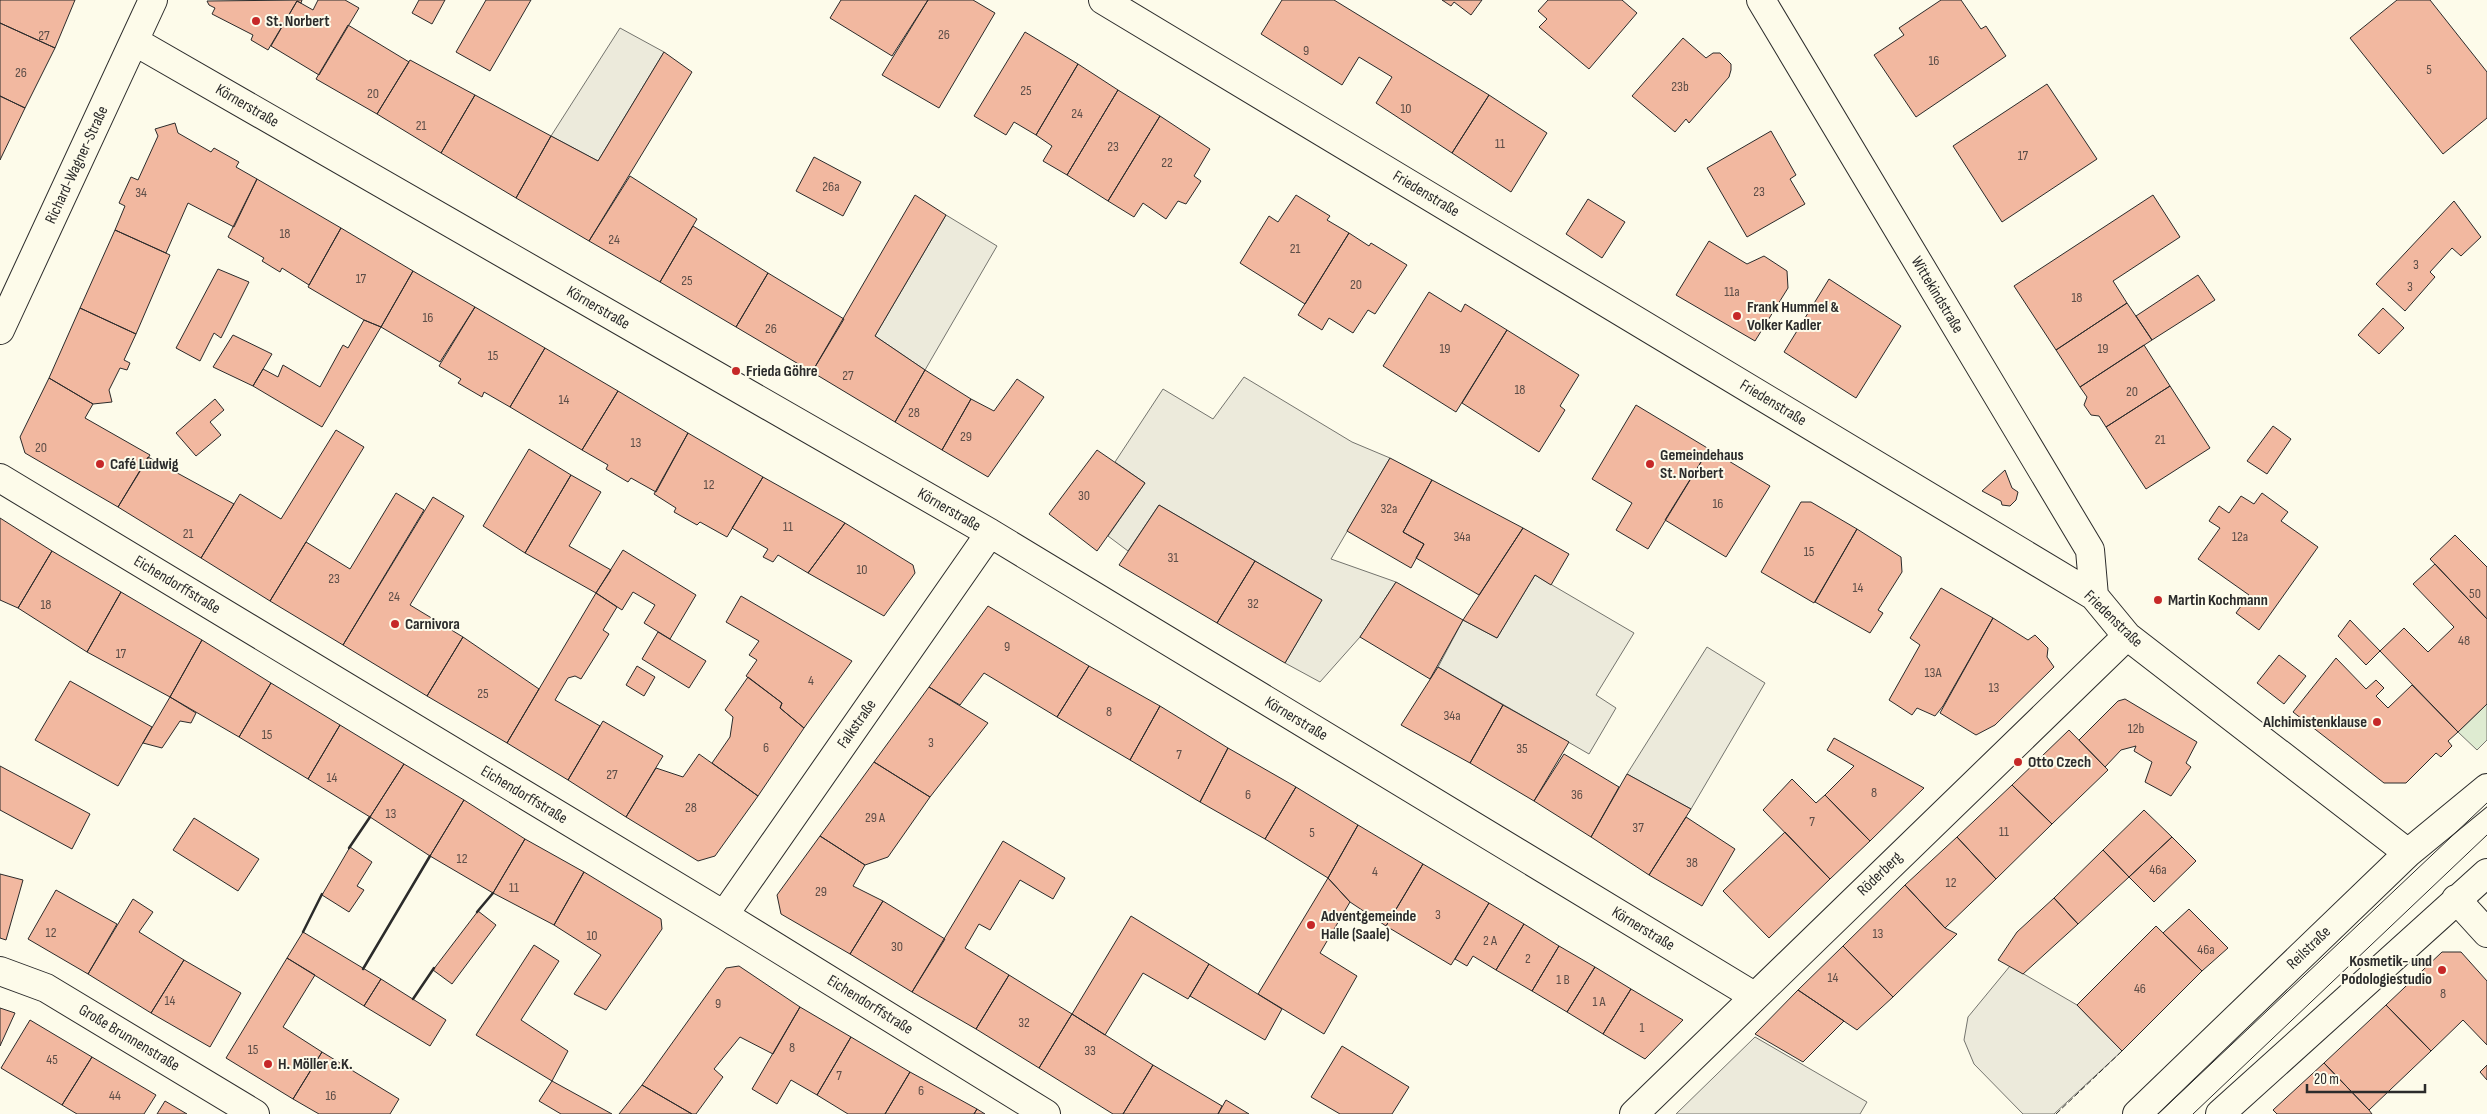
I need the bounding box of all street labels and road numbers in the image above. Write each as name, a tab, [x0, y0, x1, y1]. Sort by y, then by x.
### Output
street label: Körnerstraße	[212, 80, 282, 132]
street label: Richard-Wagner-Straße	[41, 103, 113, 227]
street label: Friedenstraße	[1389, 167, 1463, 221]
street label: Wittekindstraße	[1907, 253, 1967, 337]
street label: Körnerstraße	[563, 282, 633, 334]
street label: Friedenstraße	[1736, 376, 1810, 430]
street label: Körnerstraße	[914, 484, 984, 536]
street label: Eichendorffstraße	[130, 552, 224, 618]
street label: Friedenstraße	[2080, 586, 2146, 652]
street label: Körnerstraße	[1261, 693, 1331, 745]
street label: Falkstraße	[833, 696, 881, 752]
street label: Eichendorffstraße	[477, 762, 571, 828]
street label: Röderberg	[1854, 848, 1906, 900]
street label: Körnerstraße	[1608, 903, 1678, 955]
street label: Reilstraße	[2283, 922, 2335, 974]
street label: Eichendorffstraße	[824, 971, 916, 1039]
street label: Große Brunnenstraße	[75, 1000, 183, 1076]

